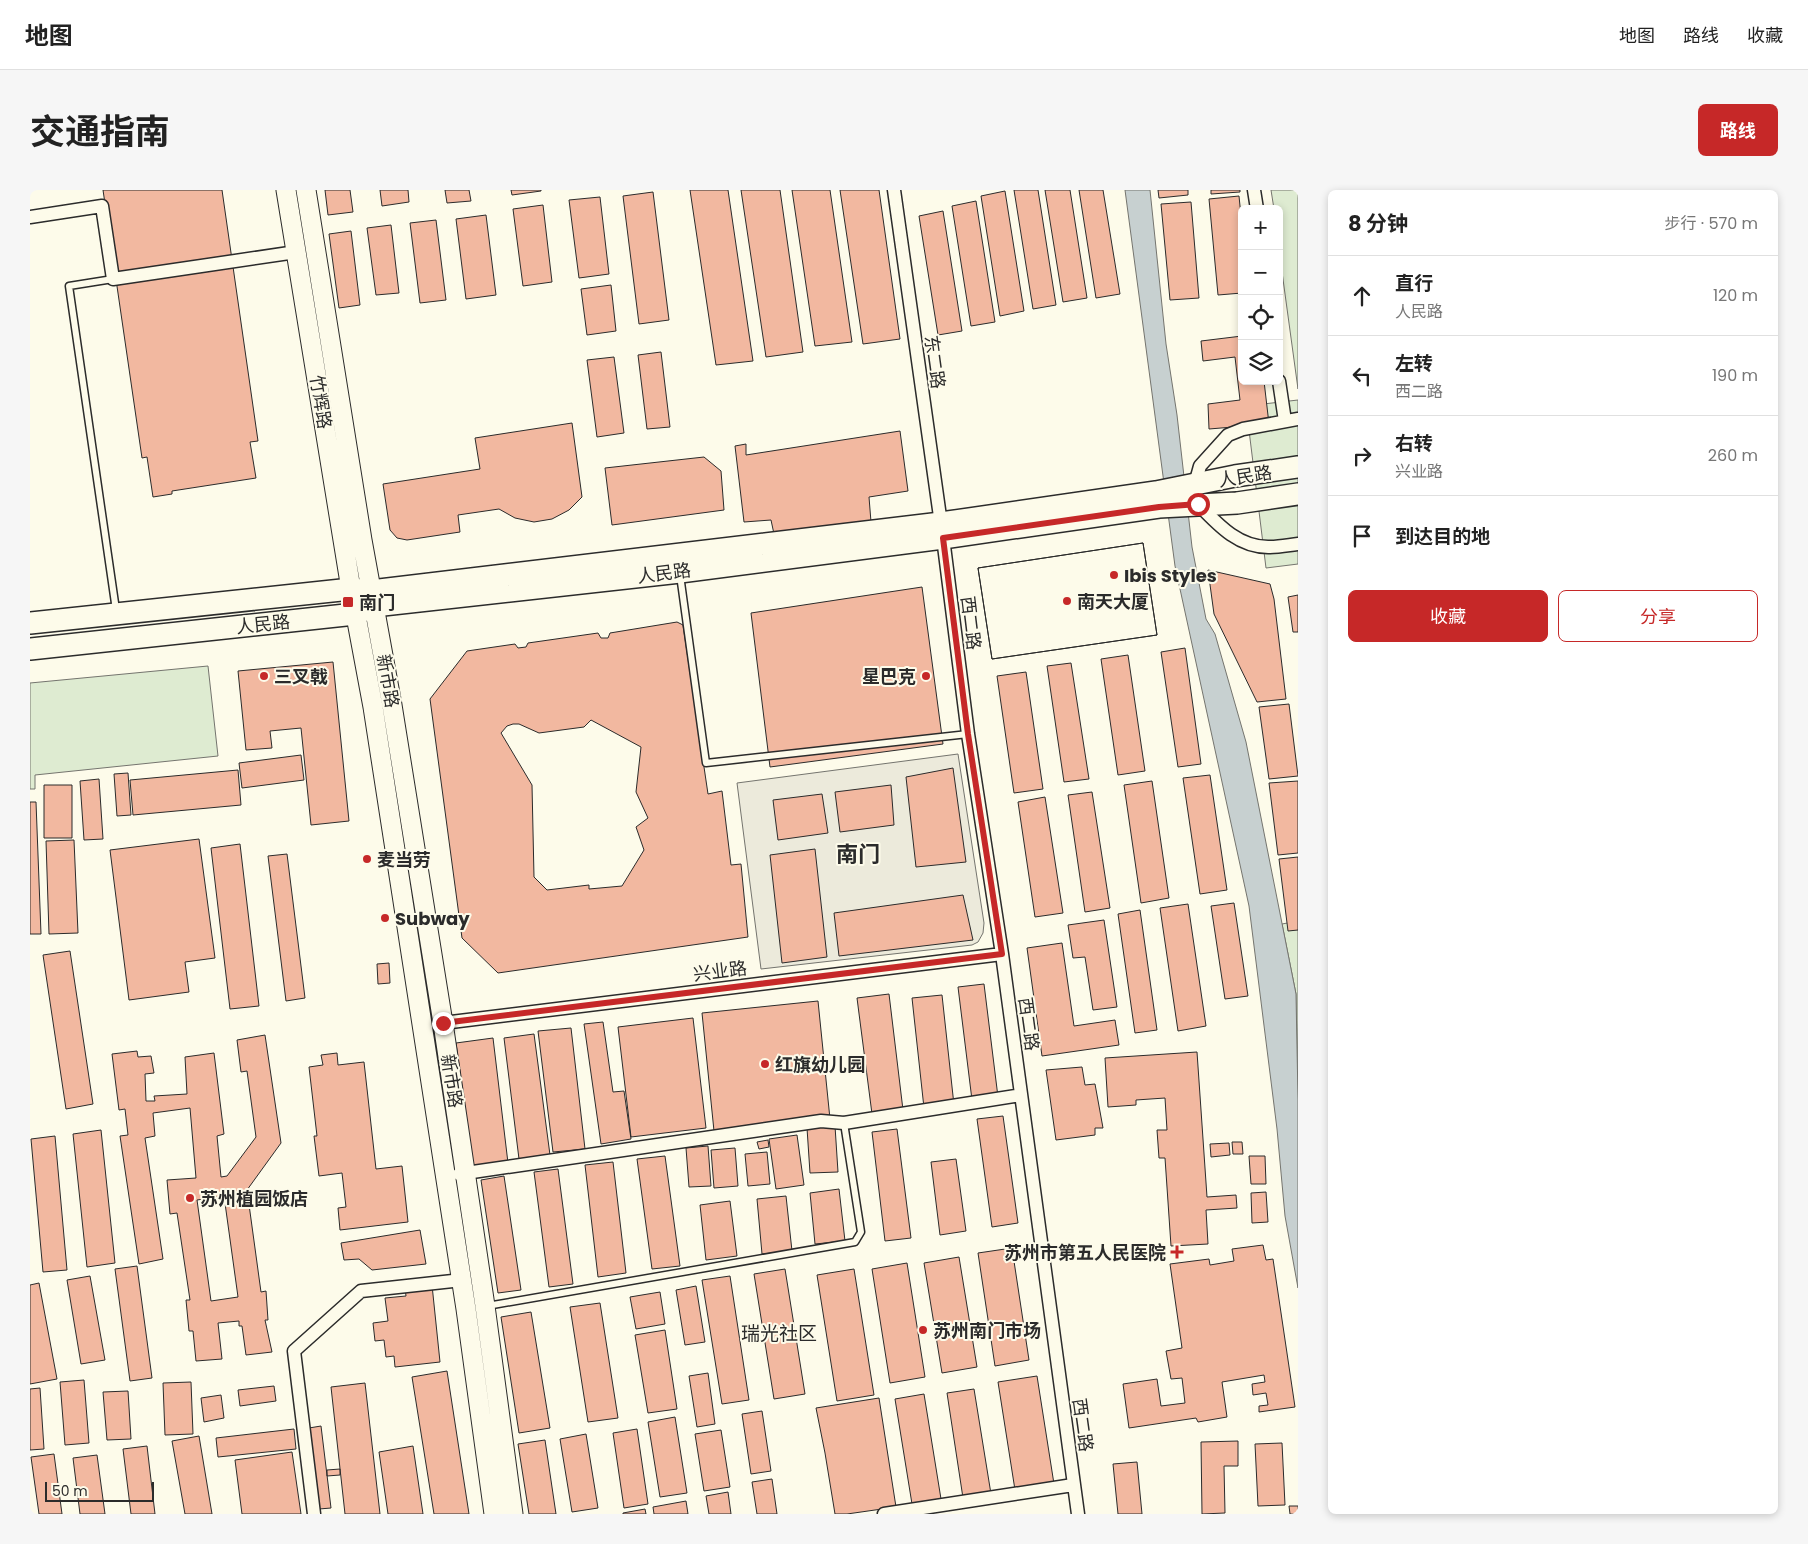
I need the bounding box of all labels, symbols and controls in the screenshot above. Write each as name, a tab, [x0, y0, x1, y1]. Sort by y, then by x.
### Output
text: 地图	[25, 19, 73, 52]
text: 地图	[1619, 23, 1655, 48]
text: 路线	[1683, 23, 1719, 48]
text: 收藏	[1747, 23, 1783, 48]
button: 路线	[1698, 104, 1778, 156]
text: 交通指南	[30, 107, 170, 156]
map controls	[1238, 205, 1283, 385]
button: +	[1238, 205, 1283, 250]
text: 8 分钟	[1348, 209, 1408, 238]
text: 步行 · 570 m	[1664, 212, 1758, 235]
button: −	[1238, 250, 1283, 295]
text: 直行	[1395, 270, 1433, 297]
icon: ahead	[1348, 282, 1376, 310]
text: 120 m	[1713, 284, 1758, 307]
button: locate	[1238, 295, 1283, 340]
text: 人民路	[1395, 300, 1443, 323]
street label: 东二路	[919, 334, 951, 390]
button: layers	[1238, 340, 1283, 385]
text: 左转	[1395, 350, 1433, 377]
icon: left	[1348, 362, 1376, 390]
text: 190 m	[1712, 364, 1758, 387]
street label: 竹辉路	[304, 373, 338, 431]
text: 西二路	[1395, 380, 1443, 403]
text: 右转	[1395, 430, 1433, 457]
icon: right	[1348, 442, 1376, 470]
text: 260 m	[1708, 444, 1758, 467]
street label: 人民路	[1216, 459, 1274, 493]
text: 兴业路	[1395, 460, 1443, 483]
route start	[1187, 493, 1210, 516]
icon: arrive	[1348, 522, 1376, 550]
text: 到达目的地	[1395, 523, 1490, 550]
street label: 人民路	[636, 557, 692, 589]
place label: Ibis Styles	[1124, 563, 1217, 588]
marker: Ibis Styles	[1108, 569, 1120, 581]
place label: 南天大厦	[1077, 589, 1149, 614]
place label: 南门	[359, 590, 395, 615]
button: 收藏	[1348, 590, 1548, 642]
button: 分享	[1558, 590, 1758, 642]
marker: 南门	[341, 595, 355, 609]
street label: 西二路	[955, 595, 987, 651]
marker: 南天大厦	[1061, 595, 1073, 607]
street label: 人民路	[235, 609, 291, 639]
street label: 新市路	[371, 652, 405, 710]
place label: 三叉戟	[274, 664, 328, 689]
place label: 星巴克	[862, 664, 916, 689]
marker: 三叉戟	[258, 670, 270, 682]
marker: 星巴克	[920, 670, 932, 682]
district label: 南门	[836, 839, 880, 870]
place label: 麦当劳	[377, 847, 431, 872]
marker: 麦当劳	[361, 853, 373, 865]
place label: Subway	[395, 906, 470, 931]
marker: Subway	[379, 912, 391, 924]
street label: 兴业路	[692, 955, 748, 987]
street label: 西二路	[1013, 996, 1045, 1052]
route end	[432, 1012, 455, 1035]
street label: 新市路	[435, 1052, 469, 1110]
place label: 红旗幼儿园	[775, 1052, 865, 1077]
marker: 红旗幼儿园	[759, 1058, 771, 1070]
place label: 苏州植园饭店	[200, 1186, 308, 1211]
marker: 苏州植园饭店	[184, 1192, 196, 1204]
place label: 苏州市第五人民医院	[1004, 1240, 1166, 1265]
marker: 苏州市第五人民医院	[1170, 1245, 1184, 1259]
place label: 苏州南门市场	[933, 1318, 1041, 1343]
district label: 瑞光社区	[741, 1320, 817, 1347]
marker: 苏州南门市场	[917, 1324, 929, 1336]
street label: 西二路	[1067, 1397, 1099, 1453]
scale bar	[45, 1479, 154, 1502]
text: 50 m	[52, 1481, 88, 1501]

